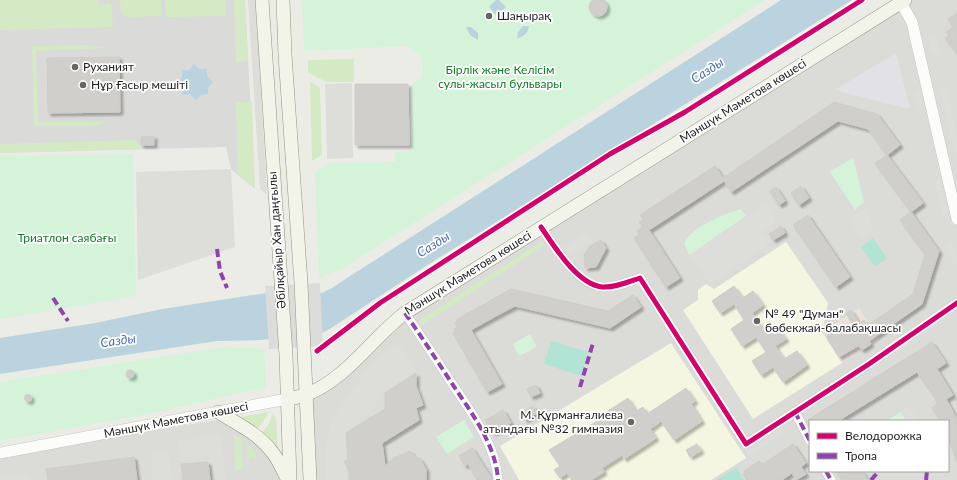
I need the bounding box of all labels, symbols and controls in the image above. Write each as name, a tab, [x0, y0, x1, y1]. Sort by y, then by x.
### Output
place label: Шаңырақ	[497, 8, 551, 23]
marker: Шаңырақ	[484, 11, 494, 21]
water label: Сазды	[688, 54, 726, 86]
street label: Мәншүк Мәметова көшесі	[677, 55, 809, 146]
place label: Руханият	[83, 59, 134, 74]
marker: Руханият	[70, 62, 80, 72]
park label: Бірлік және Келісім сулы-жасыл бульвары	[438, 62, 562, 91]
place label: Нұр Ғасыр мешіті	[91, 77, 188, 92]
marker: Нұр Ғасыр мешіті	[78, 80, 88, 90]
street label: Әбілқайыр Хан даңғылы	[264, 171, 289, 309]
street label: Мәншүк Мәметова көшесі	[402, 227, 534, 318]
water label: Сазды	[414, 228, 452, 260]
park label: Триатлон саябағы	[17, 230, 117, 245]
place label: № 49 "Думан" бөбекжай-балабақшасы	[765, 306, 901, 335]
marker: № 49 "Думан" бөбекжай-балабақшасы	[752, 316, 762, 326]
water label: Сазды	[99, 330, 137, 350]
street label: Мәншүк Мәметова көшесі	[103, 398, 249, 441]
place label: М. Құрманғалиева атындағы №32 гимназия	[483, 407, 623, 436]
marker: М. Құрманғалиева атындағы №32 гимназия	[626, 417, 636, 427]
legend	[809, 420, 949, 472]
text: Велодорожка	[845, 428, 922, 443]
text: Тропа	[845, 448, 877, 463]

